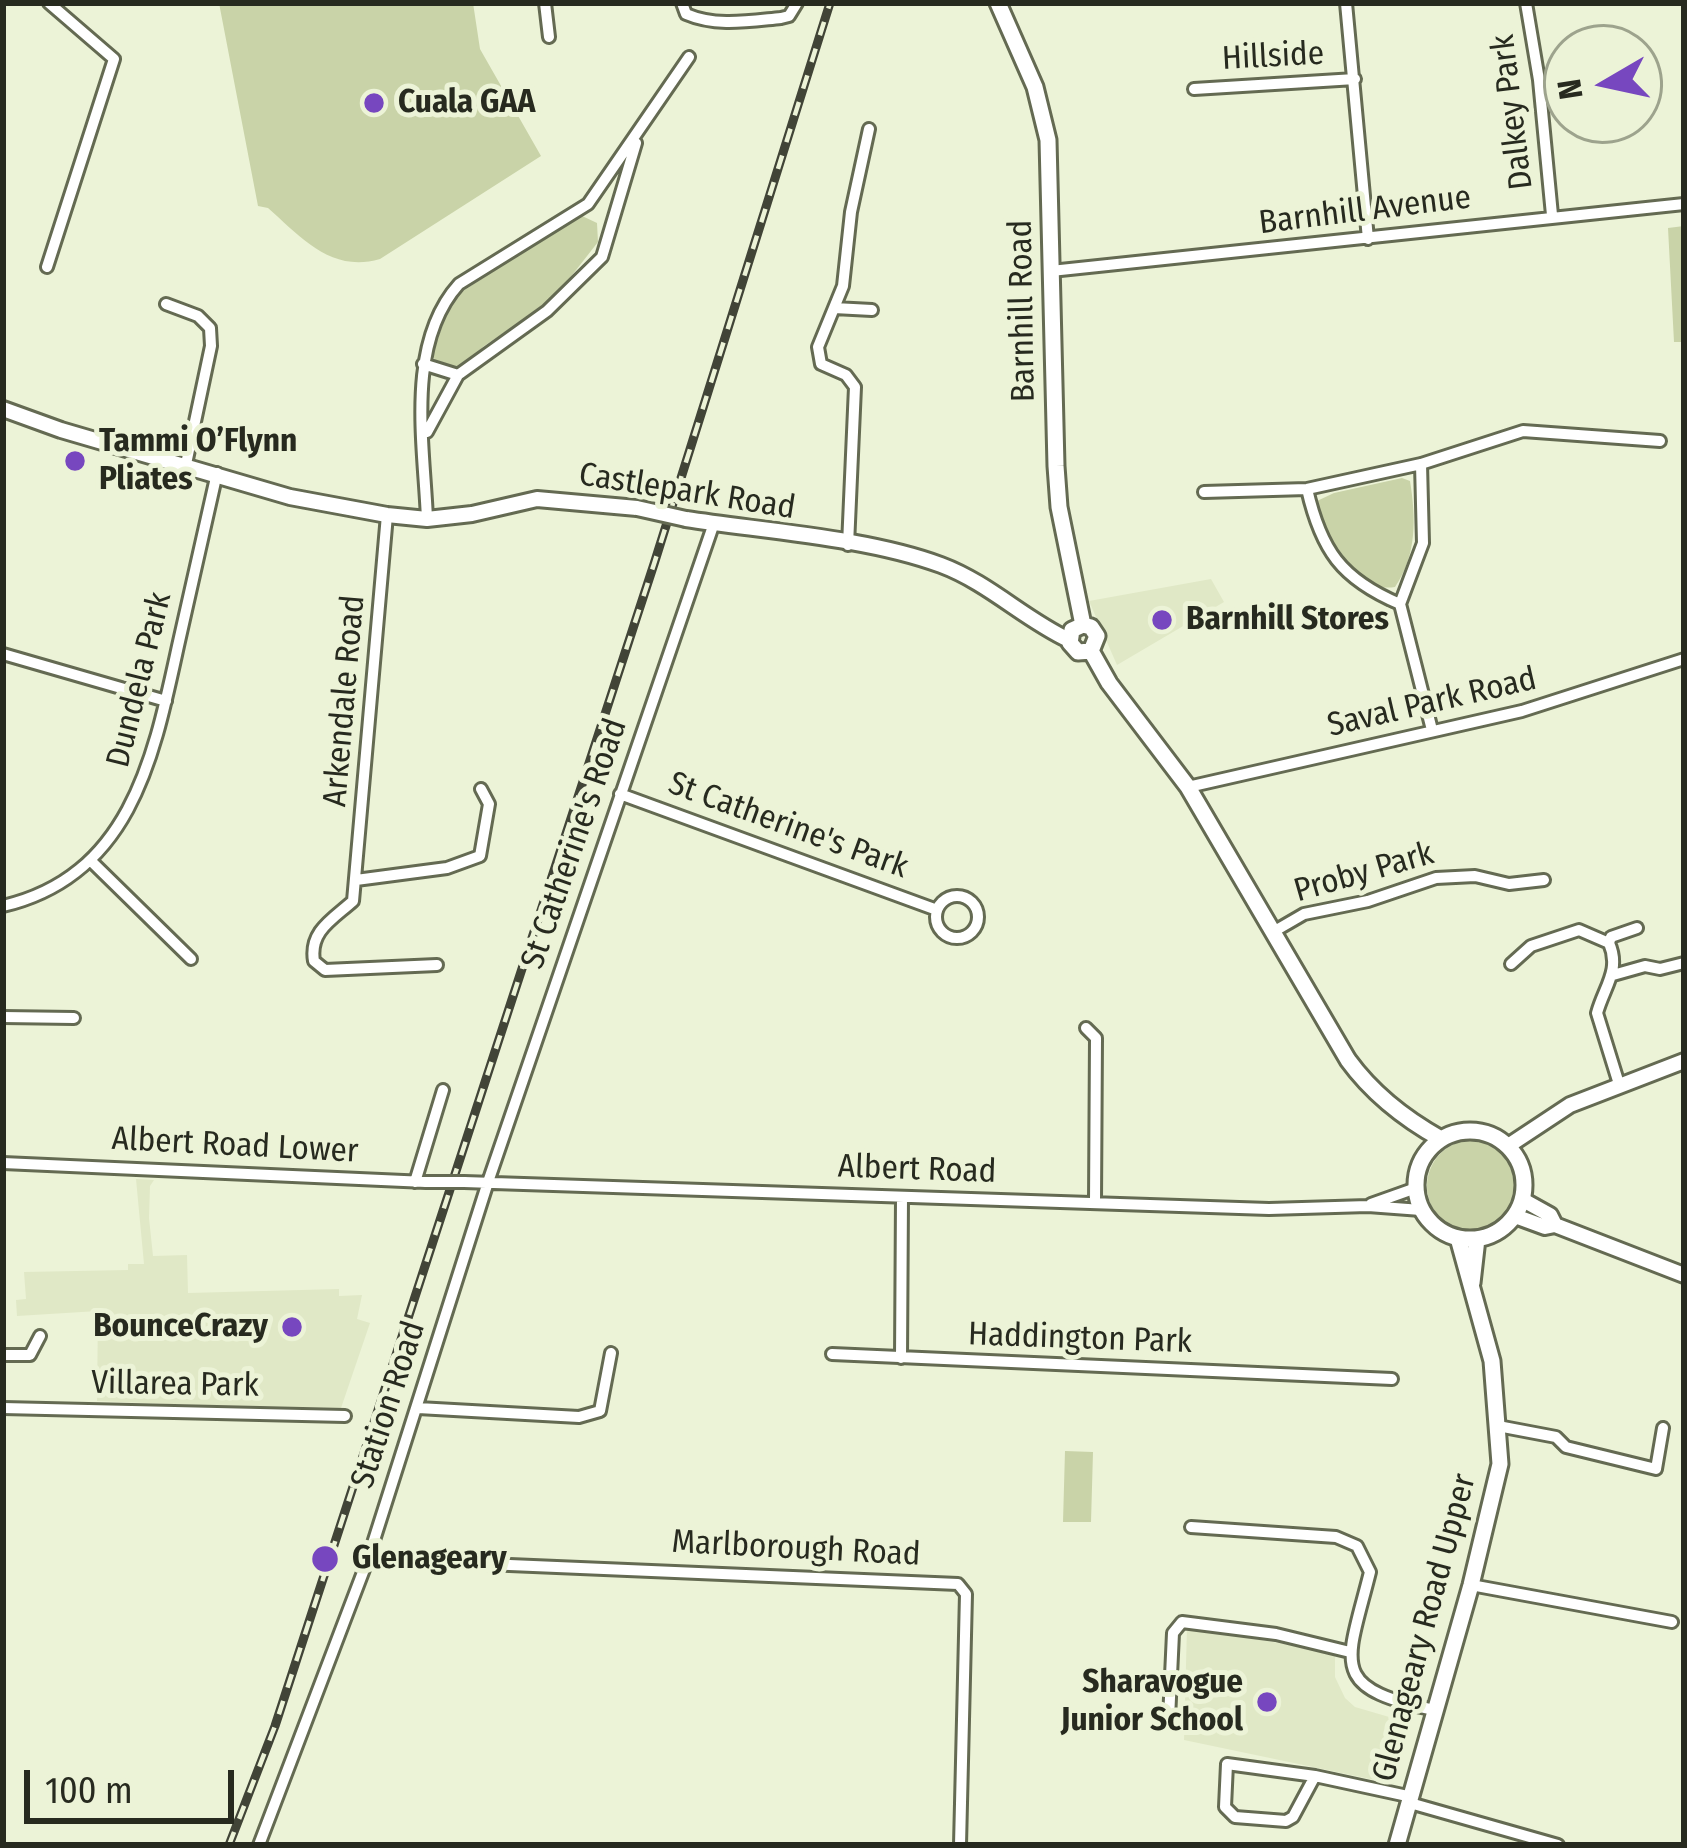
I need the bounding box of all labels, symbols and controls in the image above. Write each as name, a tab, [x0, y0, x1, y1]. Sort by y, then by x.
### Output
north arrow	[1543, 24, 1663, 144]
street label: Dalkey Park	[1484, 32, 1542, 192]
street label: Hillside	[1221, 35, 1325, 79]
text: N	[1549, 76, 1592, 102]
place label: Cuala GAA	[398, 83, 535, 123]
marker: Cuala GAA	[361, 90, 387, 116]
street label: Barnhill Avenue	[1257, 178, 1473, 244]
street label: Barnhill Road	[1002, 219, 1044, 403]
place label: Tammi O’Flynn Pliates	[99, 422, 297, 500]
marker: Tammi O’Flynn Pliates	[62, 448, 88, 474]
street label: Castlepark Road	[576, 455, 798, 529]
street label: Dundela Park	[99, 588, 181, 772]
street label: Arkendale Road	[316, 594, 374, 808]
place label: Barnhill Stores	[1186, 600, 1389, 640]
marker: Barnhill Stores	[1149, 607, 1175, 633]
street label: Saval Park Road	[1324, 660, 1540, 746]
street label: St Catherine's Road	[514, 714, 636, 974]
street label: St Catherine's Park	[663, 764, 913, 888]
street label: Proby Park	[1290, 834, 1438, 912]
street label: Albert Road Lower	[111, 1120, 359, 1172]
street label: Albert Road	[837, 1147, 997, 1193]
place label: BounceCrazy	[93, 1307, 268, 1347]
marker: BounceCrazy	[279, 1314, 305, 1340]
street label: Haddington Park	[967, 1315, 1193, 1363]
street label: Station Road	[343, 1317, 435, 1493]
street label: Villarea Park	[91, 1364, 259, 1406]
street label: Glenageary Road Upper	[1365, 1470, 1485, 1786]
street label: Marlborough Road	[671, 1523, 921, 1575]
place label: Glenageary	[352, 1539, 507, 1579]
marker: Glenageary	[309, 1543, 341, 1575]
place label: Sharavogue Junior School	[1061, 1663, 1243, 1741]
marker: Sharavogue Junior School	[1254, 1689, 1280, 1715]
scale bar	[30, 1746, 240, 1820]
text: 100 m	[45, 1769, 133, 1813]

